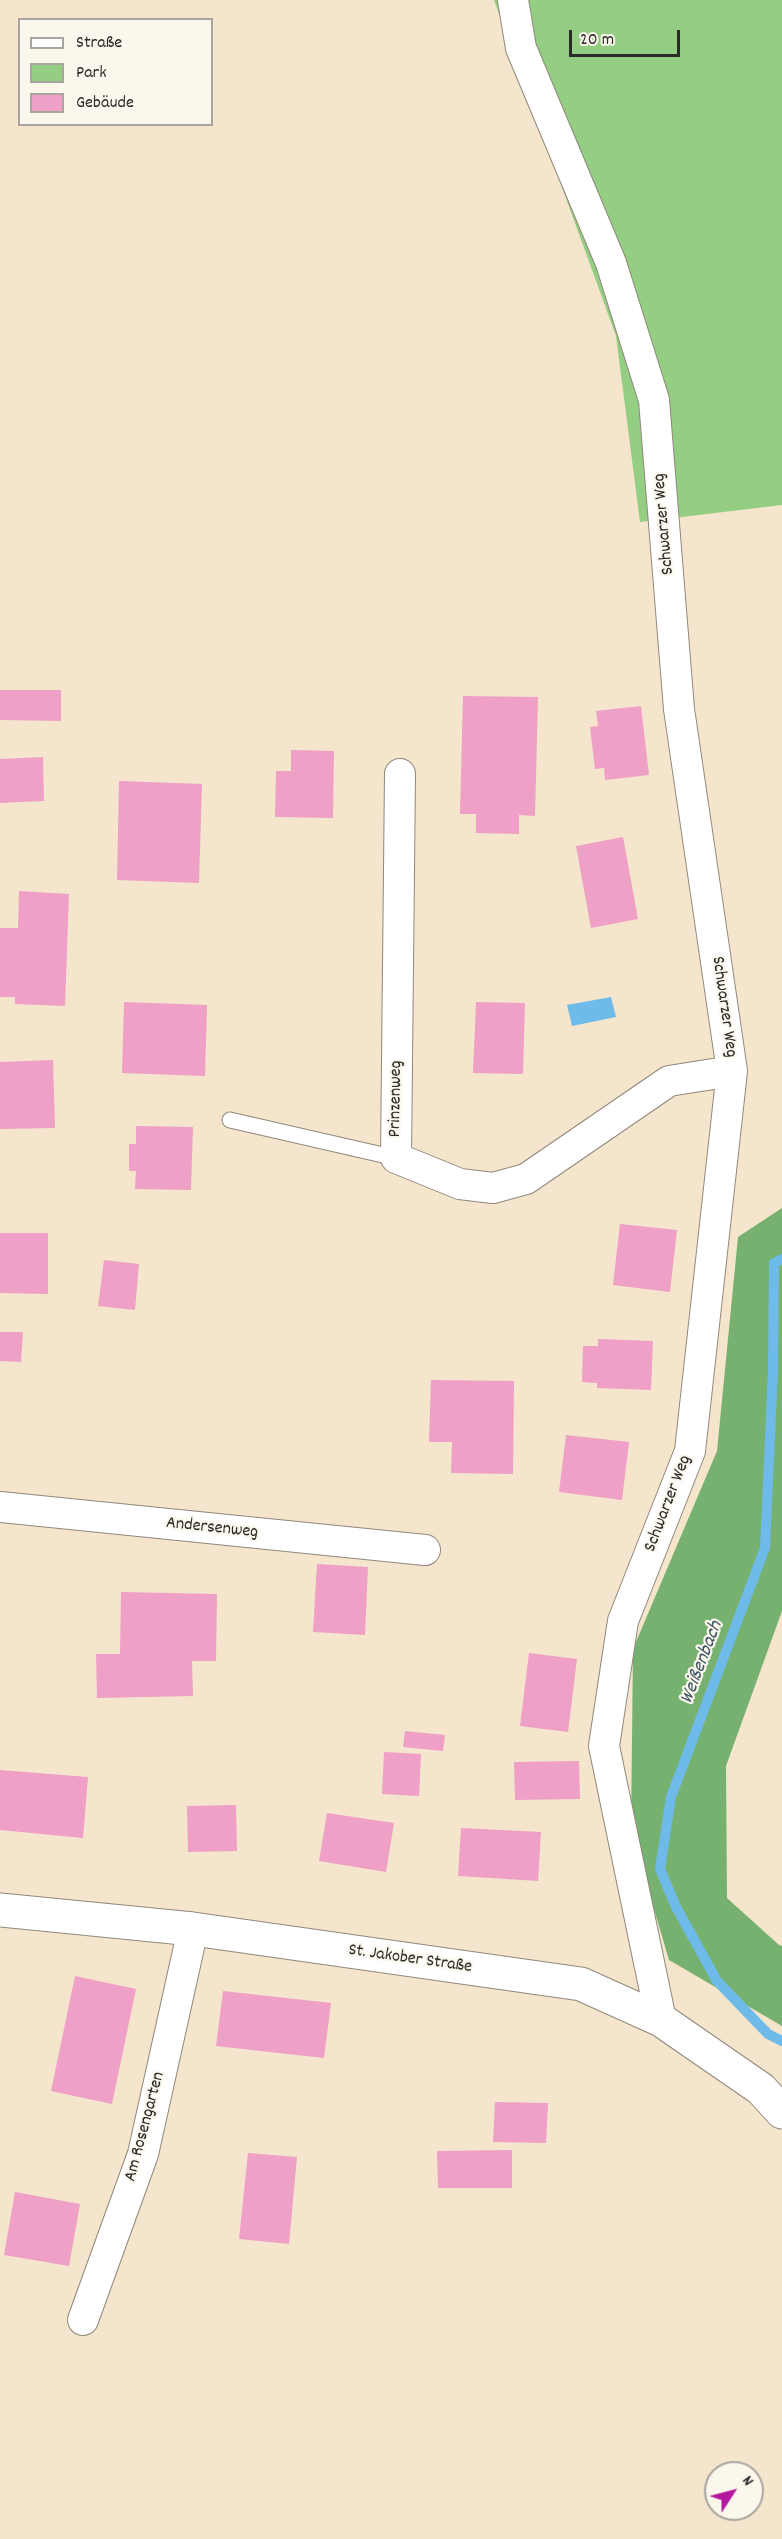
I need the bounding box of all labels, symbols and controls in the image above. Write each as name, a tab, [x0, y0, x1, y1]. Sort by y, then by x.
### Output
legend	[18, 18, 213, 126]
scale bar	[572, 18, 683, 56]
text: 20 m	[580, 28, 614, 53]
text: Straße	[76, 31, 122, 56]
text: Park	[76, 61, 107, 86]
text: Gebäude	[76, 91, 134, 116]
street label: Schwarzer Weg	[650, 472, 680, 576]
street label: Schwarzer Weg	[705, 955, 741, 1059]
street label: Prinzenweg	[386, 1060, 408, 1138]
street label: Schwarzer Weg	[641, 1453, 697, 1555]
street label: Andersenweg	[165, 1513, 259, 1545]
water label: Weißenbach	[676, 1618, 730, 1708]
street label: St. Jakober Straße	[347, 1941, 473, 1979]
street label: Am Rosengarten	[121, 2070, 171, 2184]
north arrow	[704, 2461, 764, 2521]
text: N	[736, 2471, 759, 2491]

